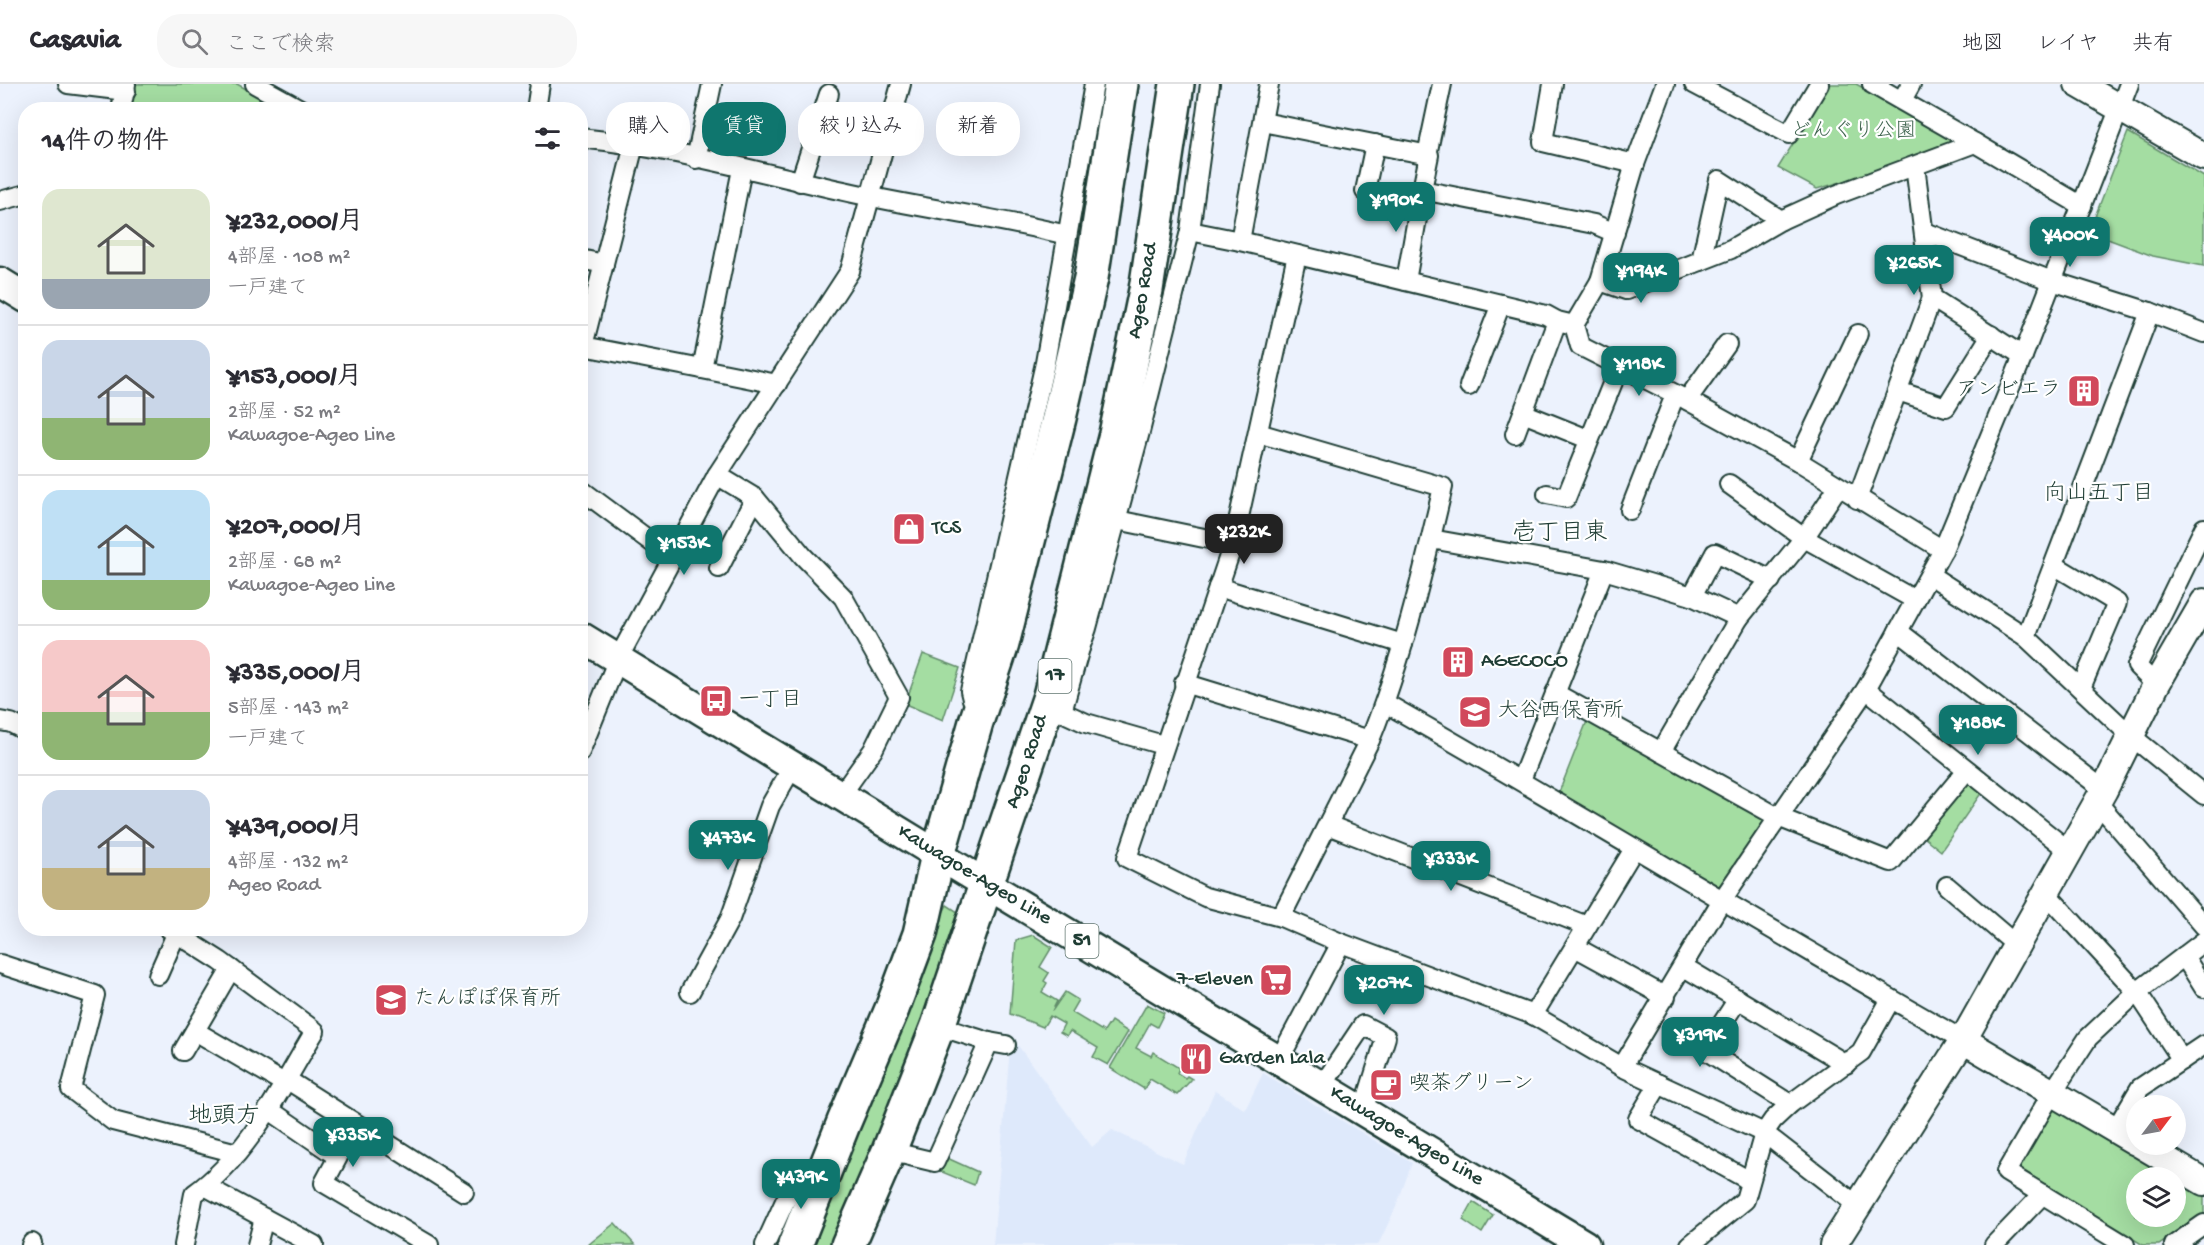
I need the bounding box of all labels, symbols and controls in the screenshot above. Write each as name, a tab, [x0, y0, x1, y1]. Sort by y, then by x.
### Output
search box	[157, 14, 577, 68]
text: Casavia	[30, 25, 121, 58]
icon: search	[178, 25, 211, 58]
text: ここで検索	[226, 33, 336, 59]
text: 地図	[1962, 33, 2004, 58]
text: レイヤ	[2037, 33, 2099, 58]
text: 共有	[2132, 33, 2174, 58]
chip: 購入	[606, 102, 690, 156]
chip: 賃貸	[702, 102, 786, 156]
chip: 絞り込み	[798, 102, 924, 156]
chip: 新着	[936, 102, 1020, 156]
park label: どんぐり公園	[1790, 120, 1916, 145]
icon: filters	[531, 122, 564, 155]
text: 14件の物件	[42, 128, 169, 159]
pin: ¥190K	[1354, 182, 1438, 233]
text: ¥190K	[1371, 190, 1421, 213]
text: ¥232,000/月	[228, 208, 364, 239]
icon: home	[90, 213, 162, 285]
pin: ¥400K	[2028, 217, 2112, 268]
text: ¥400K	[2044, 225, 2096, 248]
street label: Ageo Road	[1123, 239, 1165, 341]
pin: ¥265K	[1872, 245, 1956, 296]
text: 4部屋 · 108 m²	[228, 247, 350, 270]
pin: ¥194K	[1599, 253, 1683, 304]
text: ¥265K	[1889, 253, 1939, 276]
text: ¥194K	[1617, 261, 1665, 284]
text: 一戸建て	[228, 278, 308, 301]
pin: ¥118K	[1597, 346, 1681, 397]
text: ¥118K	[1615, 354, 1663, 377]
text: ¥153,000/月	[228, 363, 362, 394]
icon: home	[90, 364, 162, 436]
building icon: アンビエラ	[2066, 373, 2102, 409]
place label: アンビエラ	[1956, 379, 2061, 404]
text: 2部屋 · 52 m²	[228, 402, 341, 425]
text: Kawagoe-Ageo Line	[228, 425, 395, 448]
district label: 向山五丁目	[2044, 481, 2154, 508]
shop icon: TCS	[891, 511, 927, 547]
text: ¥207,000/月	[228, 513, 366, 544]
icon: home	[90, 514, 162, 586]
pin: ¥232K	[1202, 514, 1286, 565]
place label: TCS	[931, 517, 961, 542]
district label: 壱丁目東	[1512, 519, 1608, 549]
text: ¥232K	[1219, 522, 1269, 545]
pin: ¥153K	[642, 525, 726, 576]
text: ¥153K	[659, 533, 709, 556]
text: 2部屋 · 68 m²	[228, 552, 342, 575]
text: Kawagoe-Ageo Line	[228, 575, 395, 598]
building icon: AGECOCO	[1440, 644, 1476, 680]
place label: AGECOCO	[1481, 650, 1568, 675]
text: ¥335,000/月	[228, 659, 365, 690]
road number: 17	[1038, 659, 1072, 693]
icon: home	[90, 664, 162, 736]
bus stop icon: 一丁目	[698, 683, 734, 719]
place label: 一丁目	[739, 689, 802, 714]
school or university icon: 大谷西保育所	[1457, 694, 1493, 730]
text: 5部屋 · 143 m²	[228, 698, 349, 721]
place label: 大谷西保育所	[1498, 698, 1624, 725]
pin: ¥188K	[1936, 705, 2020, 756]
street label: Ageo Road	[1001, 710, 1055, 812]
text: ¥188K	[1953, 713, 2003, 736]
text: 一戸建て	[228, 729, 308, 752]
text: ¥439,000/月	[228, 813, 364, 844]
icon: home	[90, 814, 162, 886]
pin: ¥473K	[686, 820, 770, 871]
street label: Kawagoe-Ageo Line	[892, 820, 1057, 933]
text: ¥473K	[703, 828, 753, 851]
pin: ¥333K	[1409, 841, 1493, 892]
text: ¥333K	[1425, 849, 1477, 872]
text: 4部屋 · 132 m²	[228, 852, 348, 875]
text: Ageo Road	[228, 875, 320, 898]
road number: 51	[1066, 924, 1098, 958]
supermarket icon: 7-Eleven	[1258, 962, 1294, 998]
pin: ¥207K	[1342, 965, 1426, 1016]
place label: 7-Eleven	[1176, 968, 1253, 993]
text: ¥207K	[1358, 973, 1410, 996]
school or university icon: たんぽぽ保育所	[373, 982, 409, 1018]
place label: たんぽぽ保育所	[414, 986, 561, 1013]
pin: ¥319K	[1658, 1017, 1742, 1068]
text: ¥319K	[1676, 1025, 1724, 1048]
restaurant icon: Garden Lala	[1178, 1041, 1214, 1077]
place label: Garden Lala	[1219, 1047, 1326, 1072]
cafe icon: 喫茶グリーン	[1368, 1067, 1404, 1103]
place label: 喫茶グリーン	[1409, 1072, 1534, 1098]
street label: Kawagoe-Ageo Line	[1324, 1081, 1489, 1194]
north arrow	[2126, 1095, 2186, 1155]
map controls	[2126, 1095, 2186, 1227]
district label: 地頭方	[188, 1103, 260, 1132]
pin: ¥335K	[311, 1117, 395, 1168]
text: ¥335K	[327, 1125, 379, 1148]
pin: ¥439K	[759, 1159, 843, 1210]
text: ¥439K	[776, 1167, 826, 1190]
button: layers	[2126, 1167, 2186, 1227]

